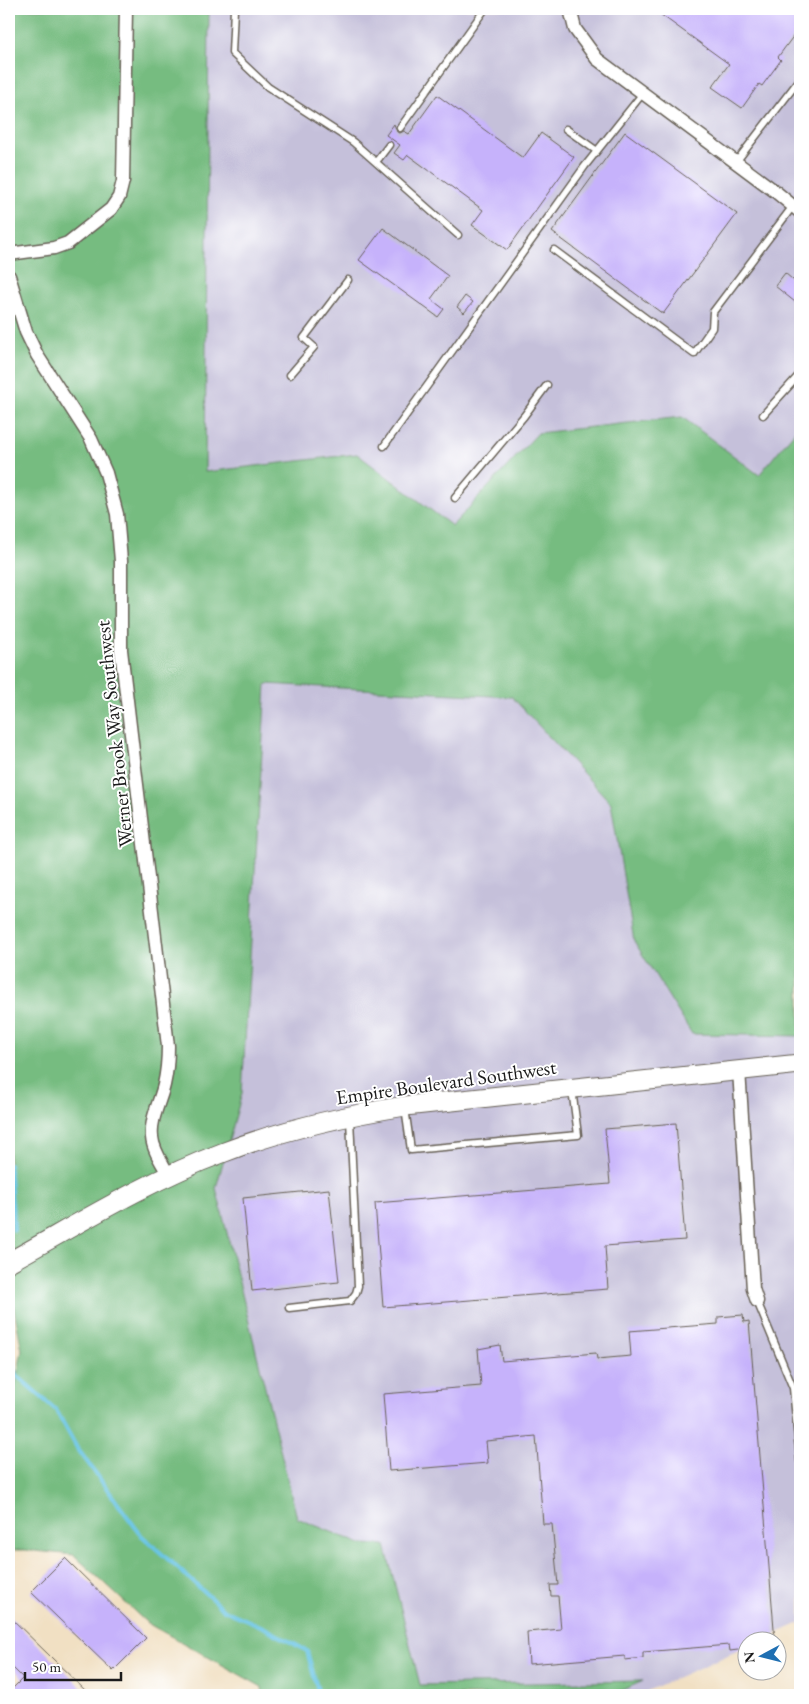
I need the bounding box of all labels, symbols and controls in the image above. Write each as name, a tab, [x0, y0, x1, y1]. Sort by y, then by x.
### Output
street label: Werner Brook Way Southwest	[89, 619, 139, 849]
street label: Empire Boulevard Southwest	[334, 1054, 559, 1110]
north arrow	[736, 1632, 786, 1682]
scale bar	[25, 1649, 121, 1681]
text: N	[739, 1650, 759, 1664]
text: 50 m	[32, 1657, 61, 1676]

